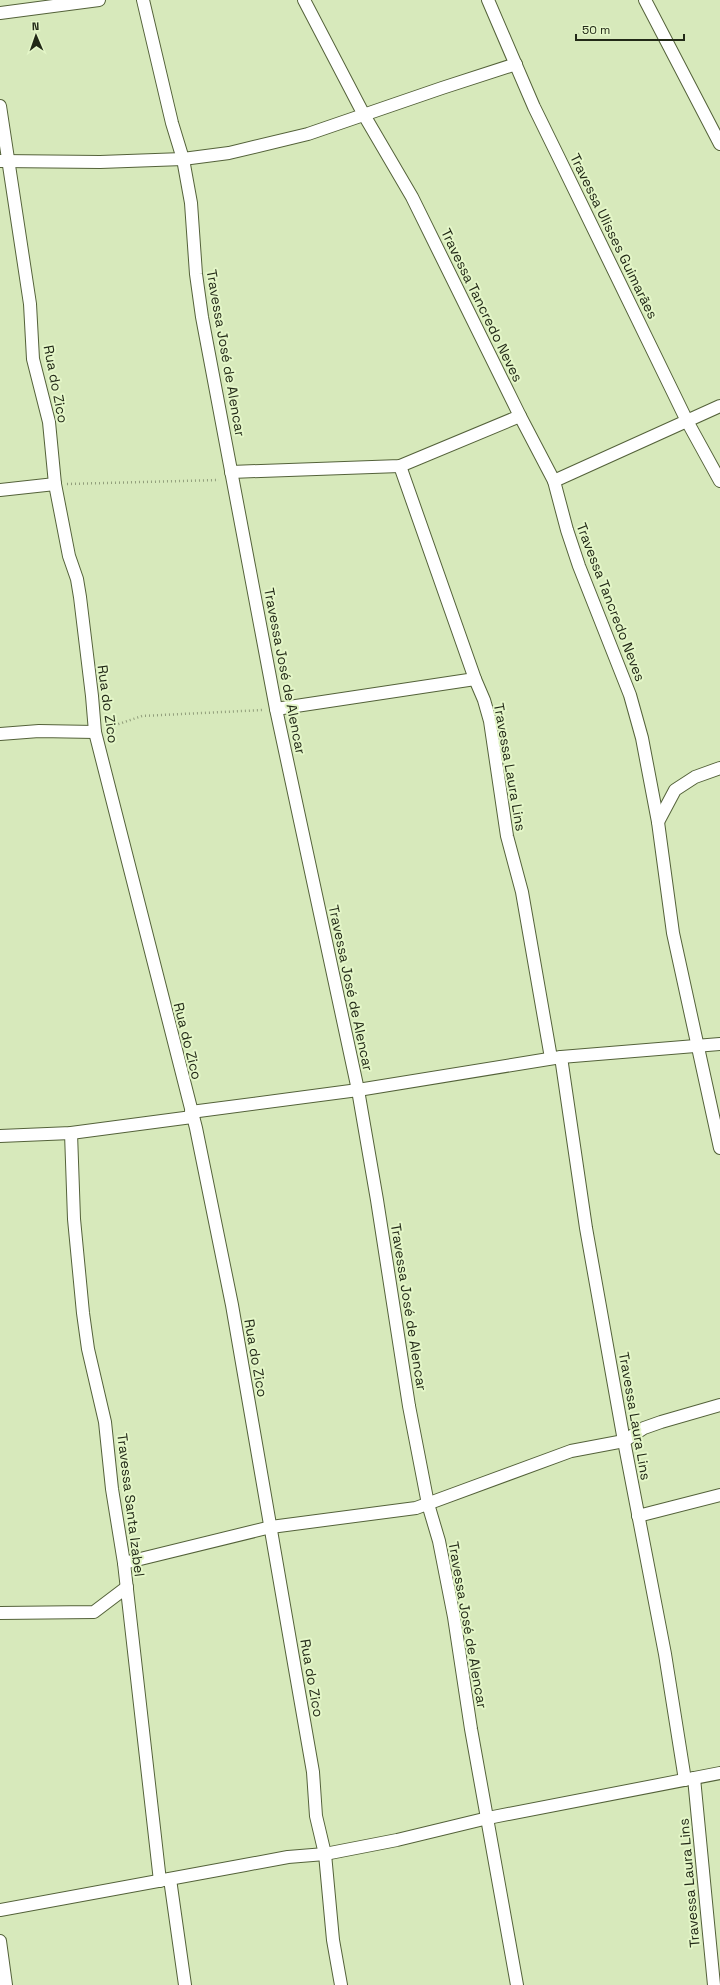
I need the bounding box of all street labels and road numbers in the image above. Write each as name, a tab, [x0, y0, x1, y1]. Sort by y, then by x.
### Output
street label: Travessa Ulisses Guimarães	[566, 150, 662, 322]
street label: Travessa Tancredo Neves	[437, 225, 527, 385]
street label: Travessa José de Alencar	[202, 268, 250, 438]
street label: Rua do Zico	[40, 344, 72, 424]
street label: Travessa Tancredo Neves	[572, 520, 650, 684]
street label: Travessa José de Alencar	[260, 586, 310, 756]
street label: Rua do Zico	[94, 664, 122, 744]
street label: Travessa Laura Lins	[490, 702, 530, 832]
street label: Travessa José de Alencar	[325, 903, 377, 1073]
street label: Rua do Zico	[170, 1001, 206, 1081]
street label: Travessa José de Alencar	[387, 1222, 431, 1392]
street label: Rua do Zico	[240, 1318, 272, 1398]
street label: Travessa Laura Lins	[615, 1351, 655, 1481]
street label: Travessa Santa Izabel	[113, 1432, 149, 1578]
street label: Travessa José de Alencar	[444, 1540, 492, 1710]
street label: Rua do Zico	[296, 1638, 328, 1718]
street label: Travessa Laura Lins	[674, 1818, 704, 1948]

